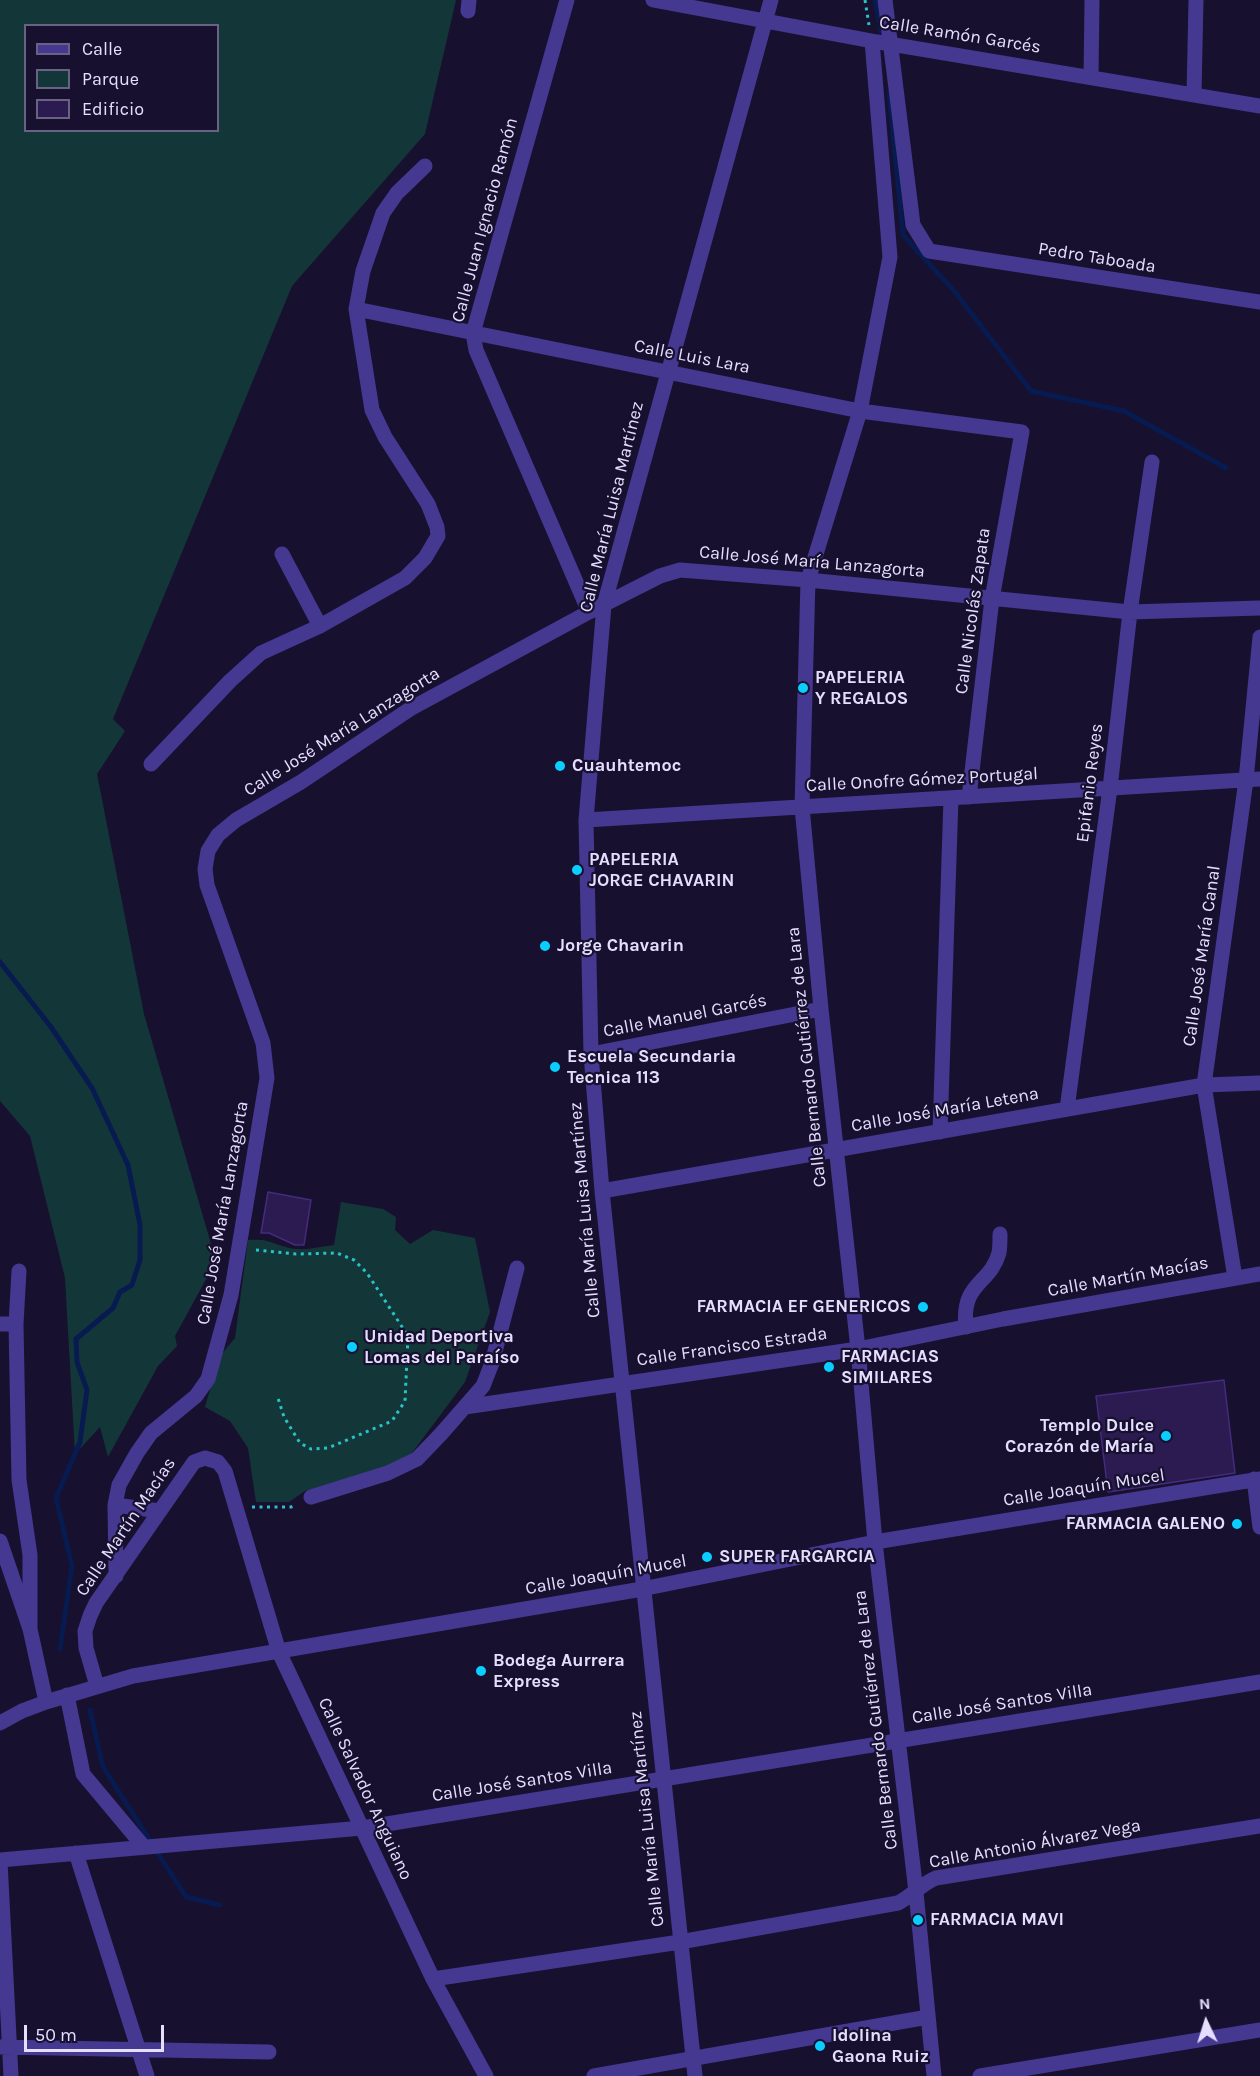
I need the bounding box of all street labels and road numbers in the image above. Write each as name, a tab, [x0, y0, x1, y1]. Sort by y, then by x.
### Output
street label: Calle Ramón Garcés	[878, 12, 1042, 58]
street label: Calle Juan Ignacio Ramón	[447, 115, 523, 325]
street label: Pedro Taboada	[1037, 238, 1157, 278]
street label: Calle Luis Lara	[632, 335, 752, 379]
street label: Calle María Luisa Martínez	[575, 399, 649, 615]
street label: Calle Nicolás Zapata	[951, 526, 995, 696]
street label: Calle José María Lanzagorta	[698, 541, 926, 583]
street label: Calle José María Lanzagorta	[240, 663, 444, 801]
street label: Epifanio Reyes	[1072, 722, 1108, 844]
street label: Calle Onofre Gómez Portugal	[805, 763, 1039, 797]
street label: Calle José María Canal	[1179, 864, 1225, 1048]
street label: Calle Bernardo Gutiérrez de Lara	[783, 926, 831, 1188]
street label: Calle Manuel Garcés	[601, 990, 769, 1042]
street label: Calle José María Letena	[849, 1083, 1041, 1137]
street label: Calle José María Lanzagorta	[193, 1100, 253, 1326]
street label: Calle María Luisa Martínez	[565, 1101, 605, 1319]
street label: Calle Martín Macías	[1046, 1252, 1210, 1302]
street label: Calle Francisco Estrada	[635, 1323, 829, 1371]
street label: Calle Martín Macías	[72, 1454, 180, 1600]
street label: Calle Joaquín Mucel	[1002, 1465, 1166, 1511]
street label: Calle Joaquín Mucel	[524, 1550, 688, 1600]
street label: Calle Bernardo Gutiérrez de Lara	[849, 1589, 903, 1851]
street label: Calle José Santos Villa	[910, 1679, 1094, 1729]
street label: Calle Salvador Anguiano	[313, 1694, 417, 1884]
street label: Calle María Luisa Martínez	[625, 1710, 669, 1928]
street label: Calle José Santos Villa	[430, 1757, 614, 1807]
street label: Calle Antonio Álvarez Vega	[928, 1815, 1142, 1873]

